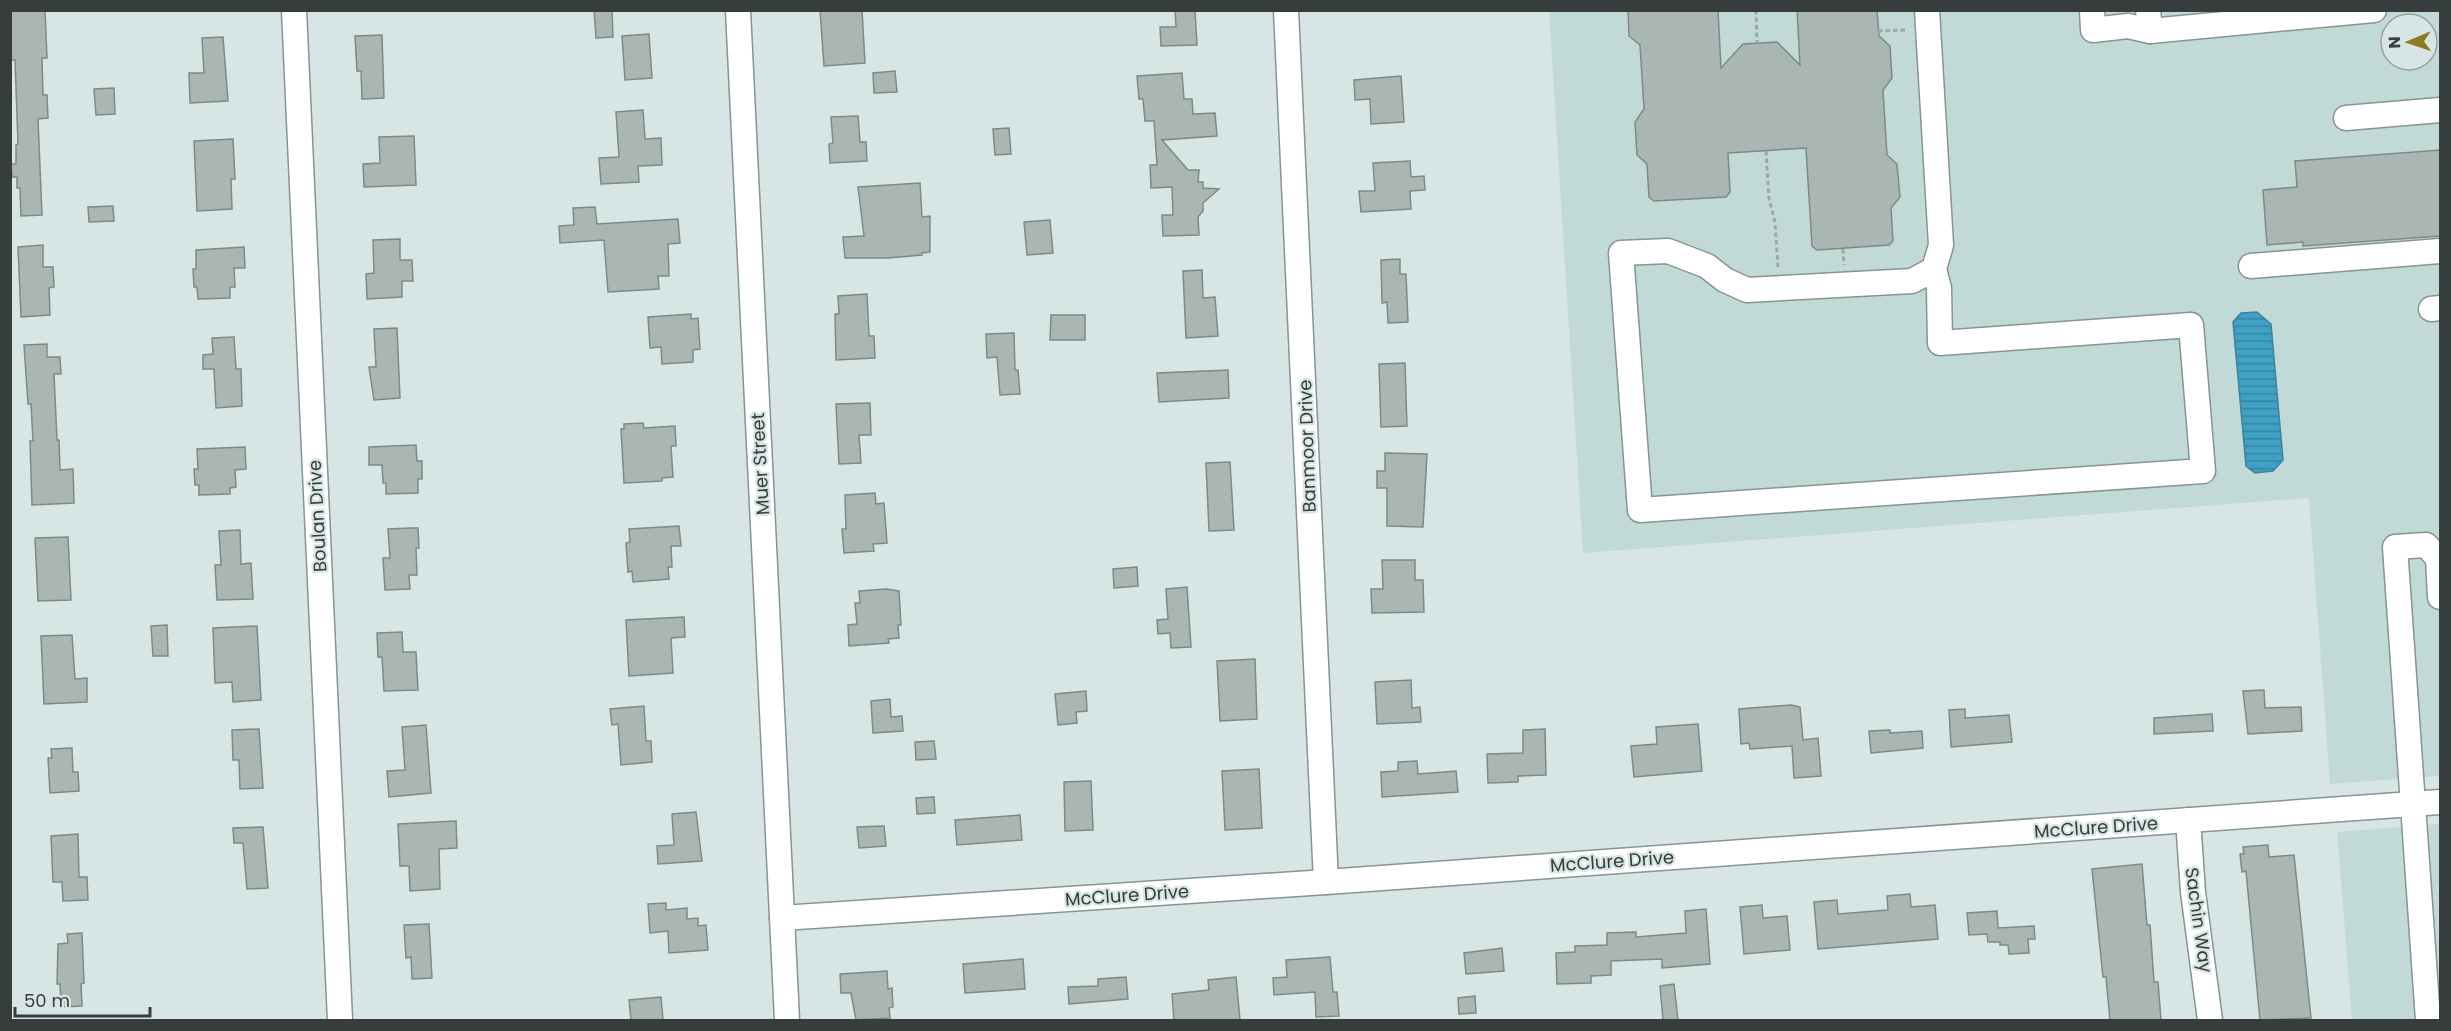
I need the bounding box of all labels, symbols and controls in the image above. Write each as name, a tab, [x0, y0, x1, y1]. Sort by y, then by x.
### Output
north arrow	[2379, 12, 2439, 72]
text: N	[2383, 36, 2406, 49]
street label: Banmoor Drive	[1292, 379, 1322, 513]
street label: Muer Street	[745, 412, 775, 516]
street label: Boulan Drive	[302, 459, 332, 573]
street label: McClure Drive	[2033, 810, 2159, 844]
street label: McClure Drive	[1549, 844, 1675, 878]
street label: Sachin Way	[2179, 866, 2219, 974]
street label: McClure Drive	[1064, 878, 1190, 912]
scale bar	[15, 980, 150, 1018]
text: 50 m	[24, 988, 70, 1013]

